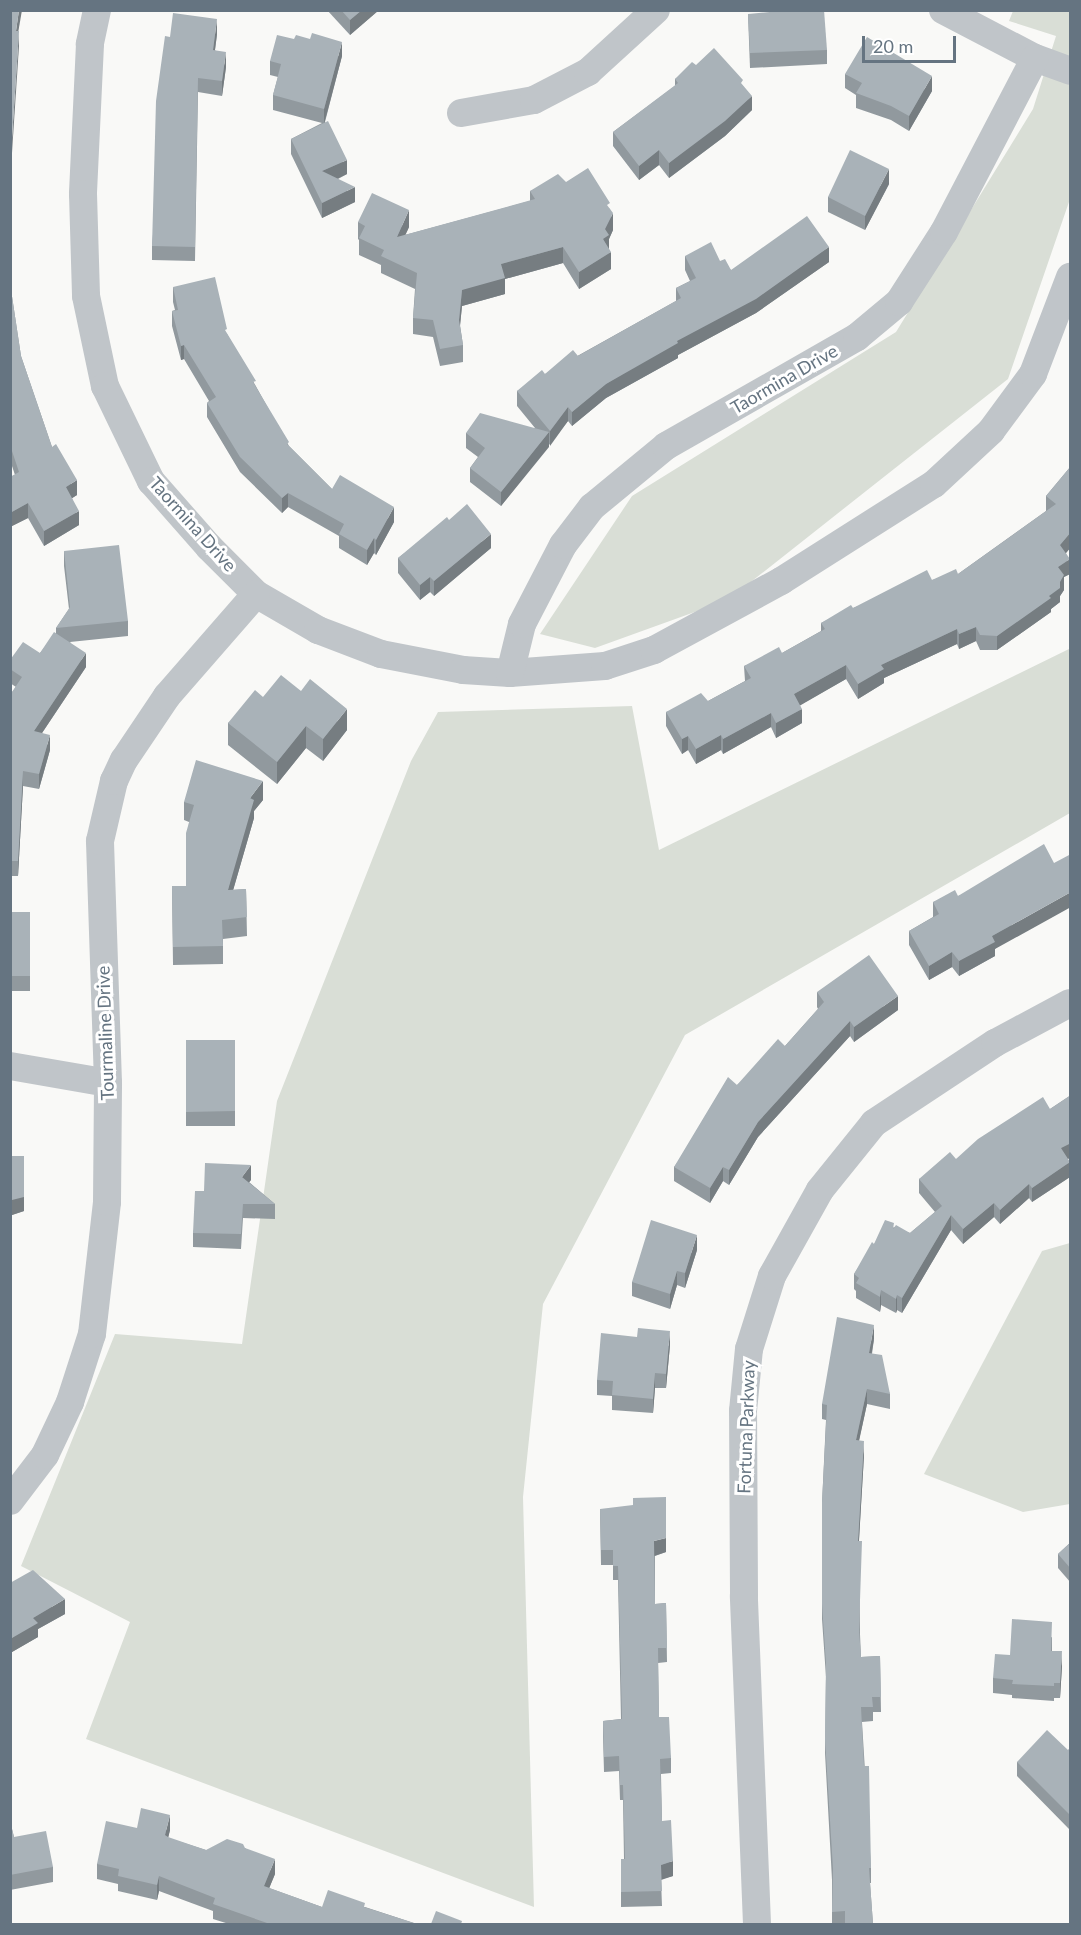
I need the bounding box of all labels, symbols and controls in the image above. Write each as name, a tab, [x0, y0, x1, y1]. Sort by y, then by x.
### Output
scale bar	[865, 24, 960, 62]
text: 20 m	[873, 35, 913, 57]
street label: Taormina Drive	[727, 340, 841, 418]
street label: Taormina Drive	[145, 472, 241, 576]
street label: Tourmaline Drive	[92, 965, 118, 1101]
street label: Fortuna Parkway	[733, 1360, 759, 1494]

